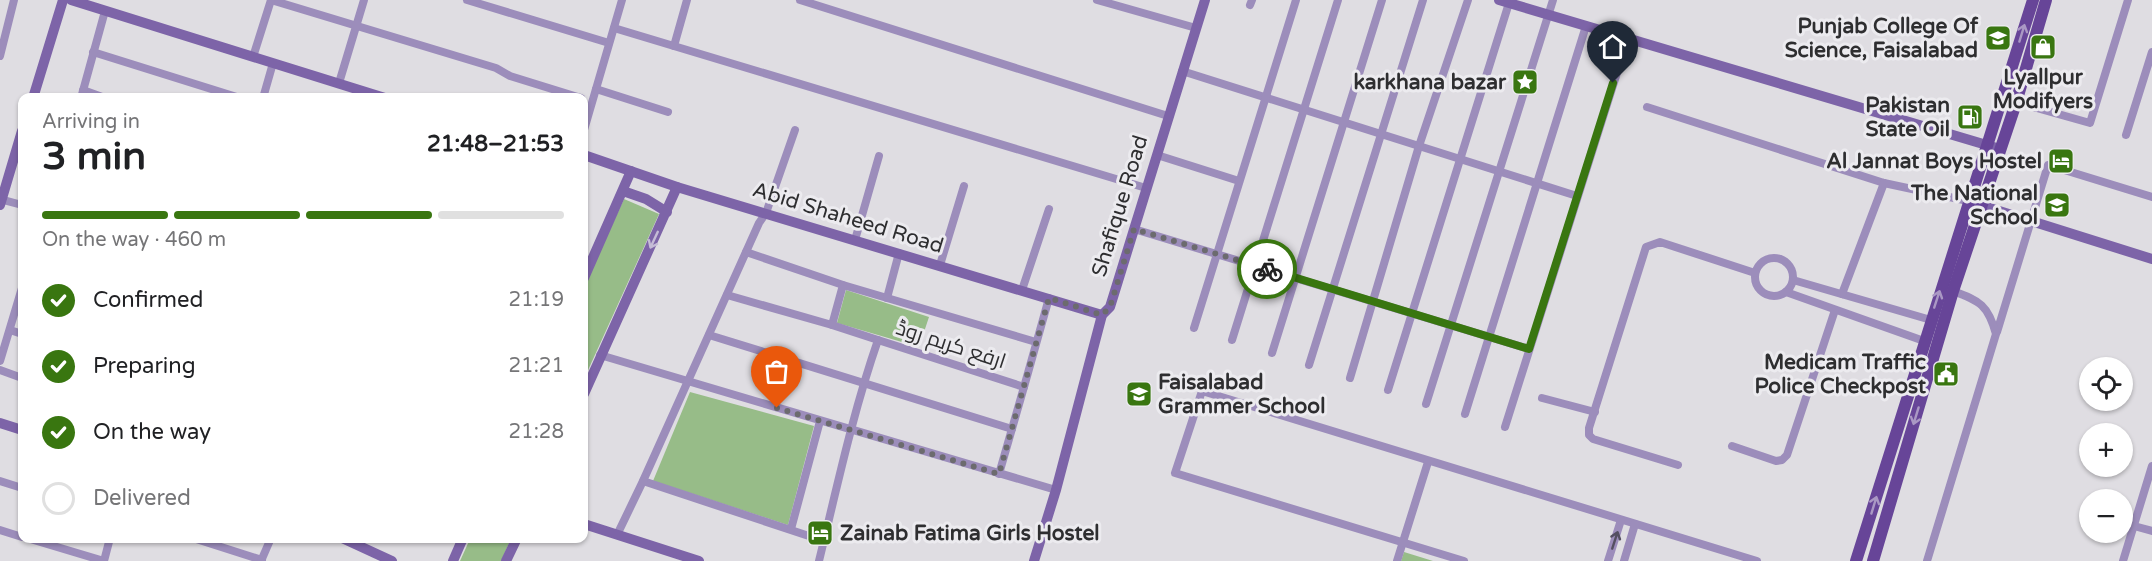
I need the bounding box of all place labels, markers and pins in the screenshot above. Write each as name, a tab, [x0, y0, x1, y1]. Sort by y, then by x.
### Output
place label: Punjab College Of Science, Faisalabad	[1785, 14, 1979, 63]
pin	[1587, 21, 1638, 83]
school or university icon: Punjab College Of Science, Faisalabad	[1983, 23, 2013, 53]
shop icon: Lyallpur Modifyers	[2028, 32, 2058, 62]
place label: Lyallpur Modifyers	[1993, 65, 2093, 114]
place icon: karkhana bazar	[1510, 67, 1540, 97]
place label: karkhana bazar	[1353, 70, 1507, 95]
place label: Pakistan State Oil	[1865, 93, 1950, 142]
fuel station icon: Pakistan State Oil	[1955, 102, 1985, 132]
hotel icon: Al Jannat Boys Hostel	[2046, 146, 2076, 176]
place label: Al Jannat Boys Hostel	[1826, 149, 2042, 174]
place label: The National School	[1910, 181, 2038, 230]
school or university icon: The National School	[2042, 190, 2072, 220]
pin	[751, 346, 802, 408]
place label: Medicam Traffic Police Checkpost	[1755, 350, 1926, 399]
public building icon: Medicam Traffic Police Checkpost	[1931, 359, 1961, 389]
place label: Faisalabad Grammer School	[1158, 370, 1325, 419]
school or university icon: Faisalabad Grammer School	[1124, 379, 1154, 409]
hotel icon: Zainab Fatima Girls Hostel	[805, 518, 835, 548]
place label: Zainab Fatima Girls Hostel	[840, 521, 1100, 546]

